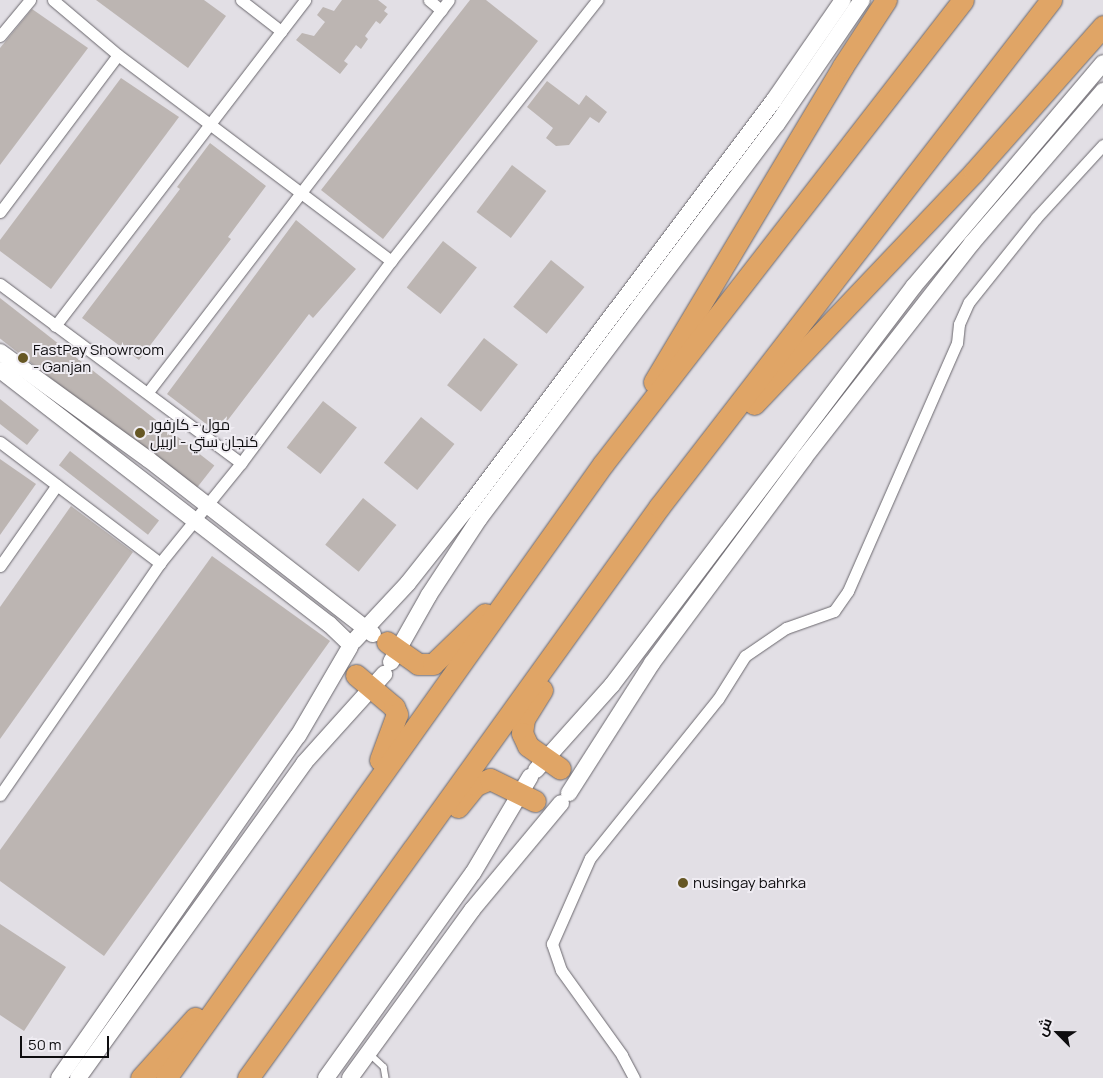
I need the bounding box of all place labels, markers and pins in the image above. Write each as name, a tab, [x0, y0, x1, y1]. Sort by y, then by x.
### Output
place label: FastPay Showroom - Ganjan	[33, 340, 164, 375]
marker: FastPay Showroom - Ganjan	[17, 352, 29, 364]
place label: مول - كارفور كنجان ستي - اربيل	[150, 415, 258, 450]
marker: مول - كارفور كنجان ستي - اربيل	[134, 427, 146, 439]
place label: nusingay bahrka	[693, 874, 806, 892]
marker: nusingay bahrka	[677, 877, 689, 889]

